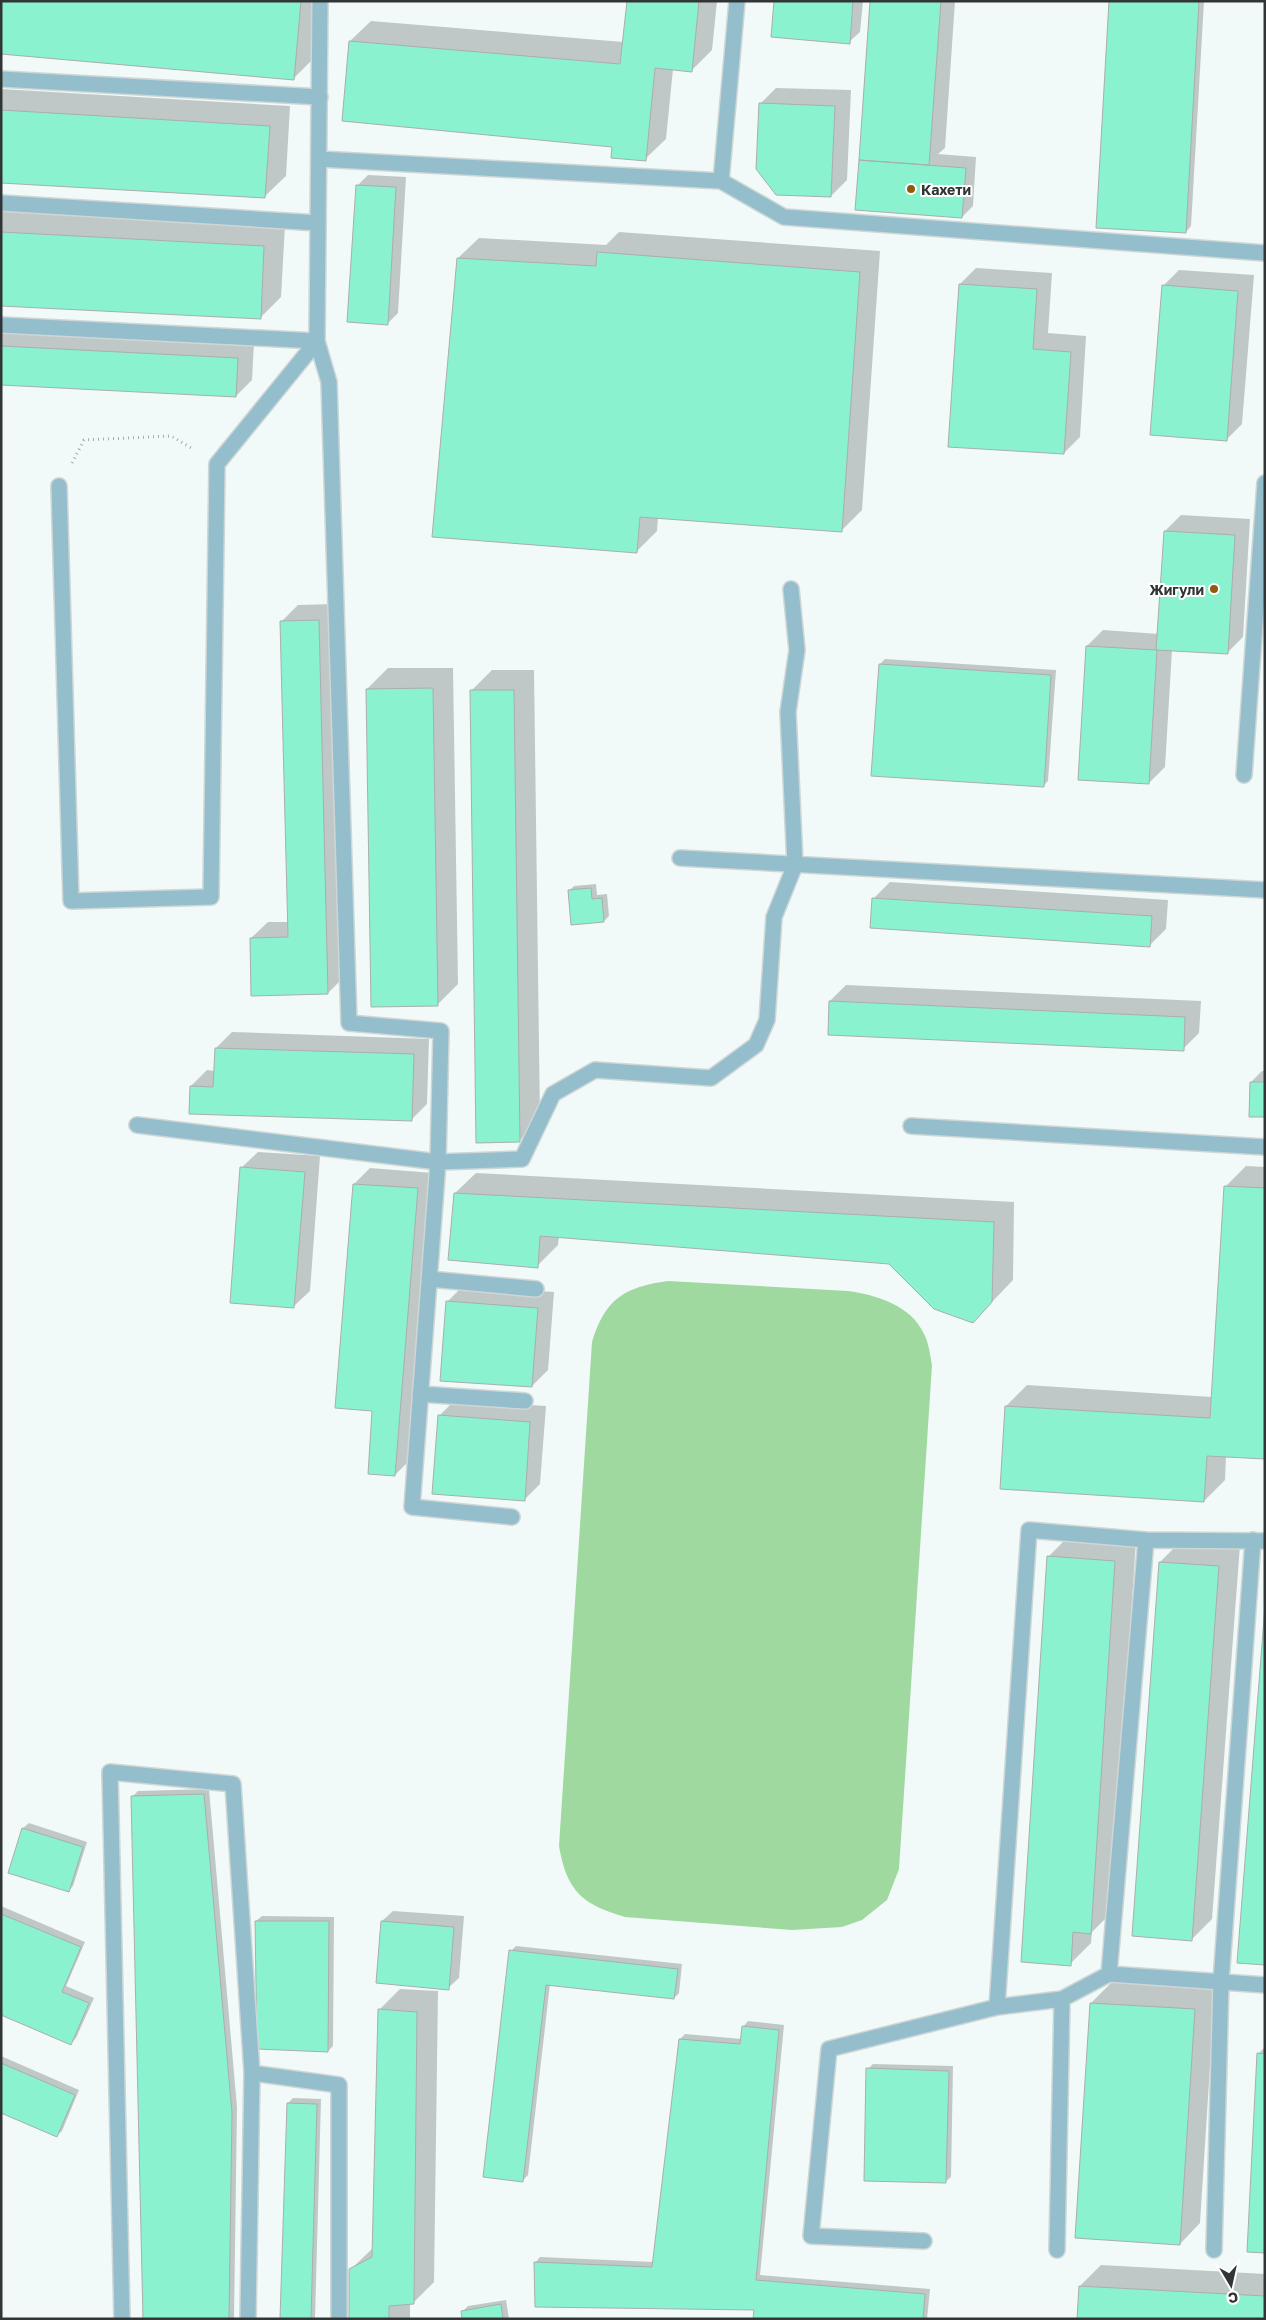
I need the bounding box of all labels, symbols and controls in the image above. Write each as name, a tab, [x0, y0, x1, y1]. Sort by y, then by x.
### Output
place label: Кахети	[921, 181, 971, 198]
marker: Кахети	[905, 183, 917, 195]
place label: Жигули	[1149, 581, 1204, 598]
marker: Жигули	[1208, 583, 1220, 595]
north arrow	[1206, 2260, 1256, 2310]
text: С	[1227, 2289, 1239, 2308]

